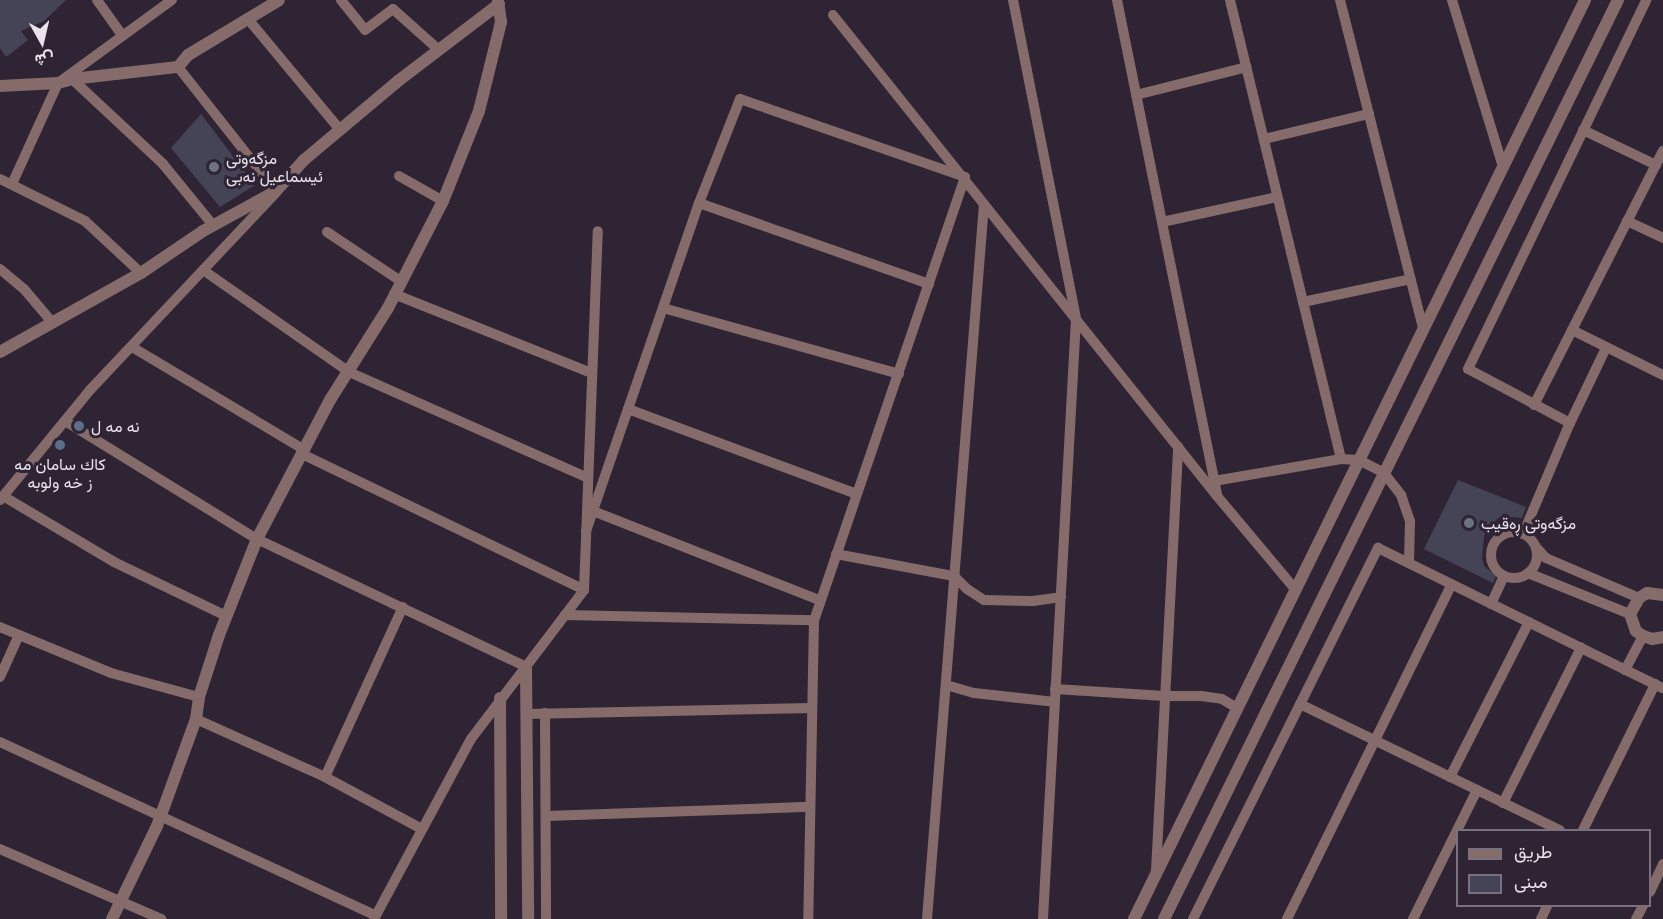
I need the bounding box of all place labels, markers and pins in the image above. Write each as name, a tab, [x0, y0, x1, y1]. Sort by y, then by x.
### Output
place label: مزگەوتی ئیسماعیل نەبی	[226, 148, 323, 186]
marker: مزگەوتی ئیسماعیل نەبی	[207, 160, 221, 174]
place label: نه مه ل	[91, 416, 140, 436]
marker: نه مه ل	[72, 419, 86, 433]
marker: كاك سامان مه ز خه ولوبه	[53, 438, 67, 452]
place label: كاك سامان مه ز خه ولوبه	[14, 454, 106, 492]
place label: مزگەوتی ڕەقیب	[1481, 513, 1576, 533]
marker: مزگەوتی ڕەقیب	[1462, 516, 1476, 530]

